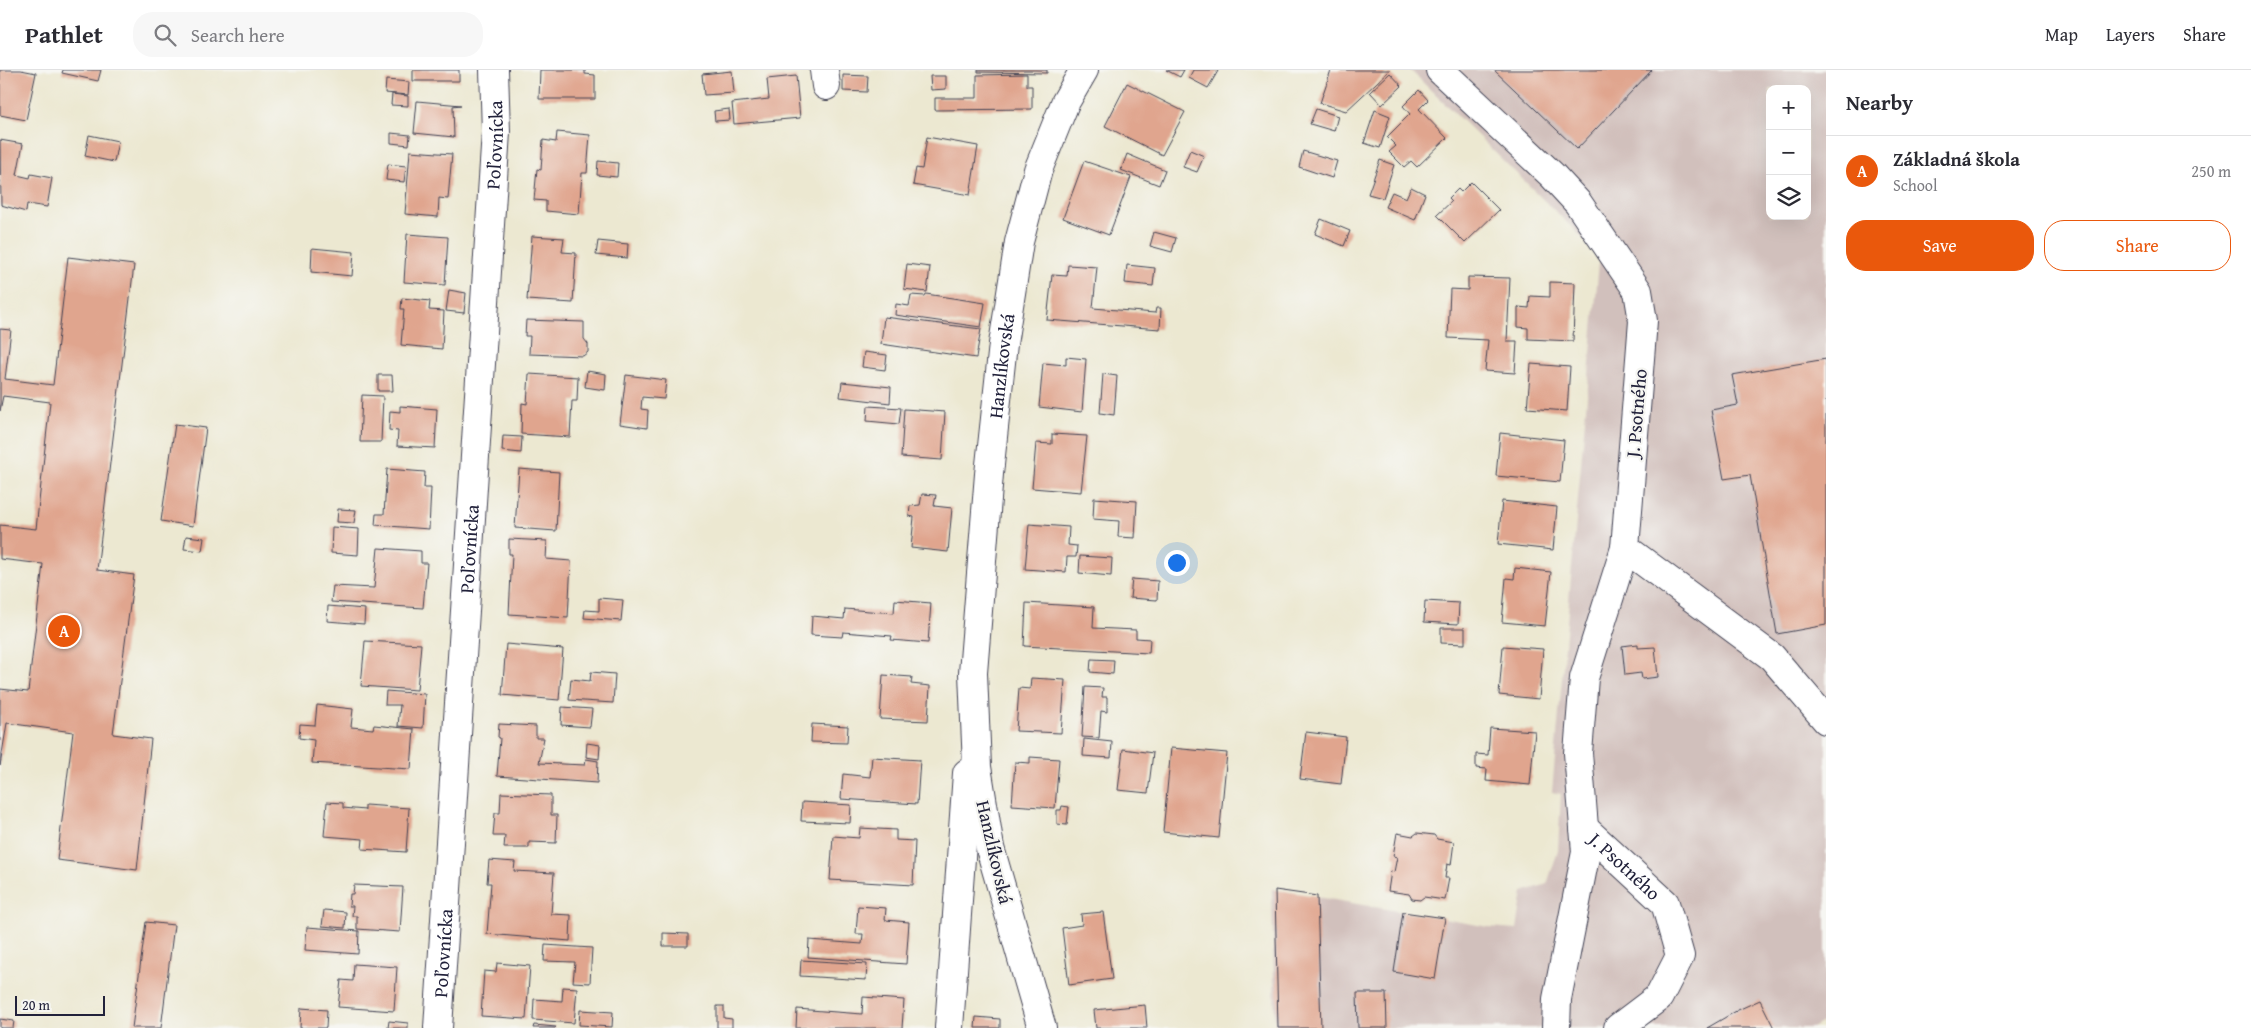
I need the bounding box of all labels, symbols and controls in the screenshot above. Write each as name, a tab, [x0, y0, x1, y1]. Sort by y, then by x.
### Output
search box	[133, 12, 483, 57]
text: Pathlet	[25, 17, 103, 52]
icon: search	[151, 21, 179, 49]
text: Search here	[191, 21, 285, 49]
text: Map	[2045, 21, 2078, 48]
text: Layers	[2106, 21, 2155, 48]
text: Share	[2183, 21, 2226, 48]
map controls	[1766, 85, 1811, 220]
button: +	[1766, 85, 1811, 130]
text: Nearby	[1846, 87, 1913, 118]
street label: Poľovnícka	[478, 100, 510, 190]
button: −	[1766, 130, 1811, 175]
text: Základná škola	[1893, 145, 2020, 173]
text: A	[1857, 159, 1867, 183]
text: 250 m	[2191, 159, 2231, 183]
text: School	[1893, 173, 1937, 197]
button: layers	[1766, 175, 1811, 220]
button: Save	[1846, 220, 2034, 271]
button: Share	[2044, 220, 2231, 271]
street label: Hanzlíkovská	[981, 311, 1022, 420]
street label: J. Psotného	[1618, 368, 1654, 460]
street label: Poľovnícka	[452, 504, 486, 594]
your location	[1164, 550, 1190, 576]
pin: A	[48, 612, 80, 650]
street label: Hanzlíkovská	[969, 797, 1021, 907]
street label: J. Psotného	[1581, 824, 1667, 907]
street label: Poľovnícka	[426, 908, 460, 998]
scale bar	[15, 993, 105, 1016]
text: 20 m	[22, 995, 50, 1015]

